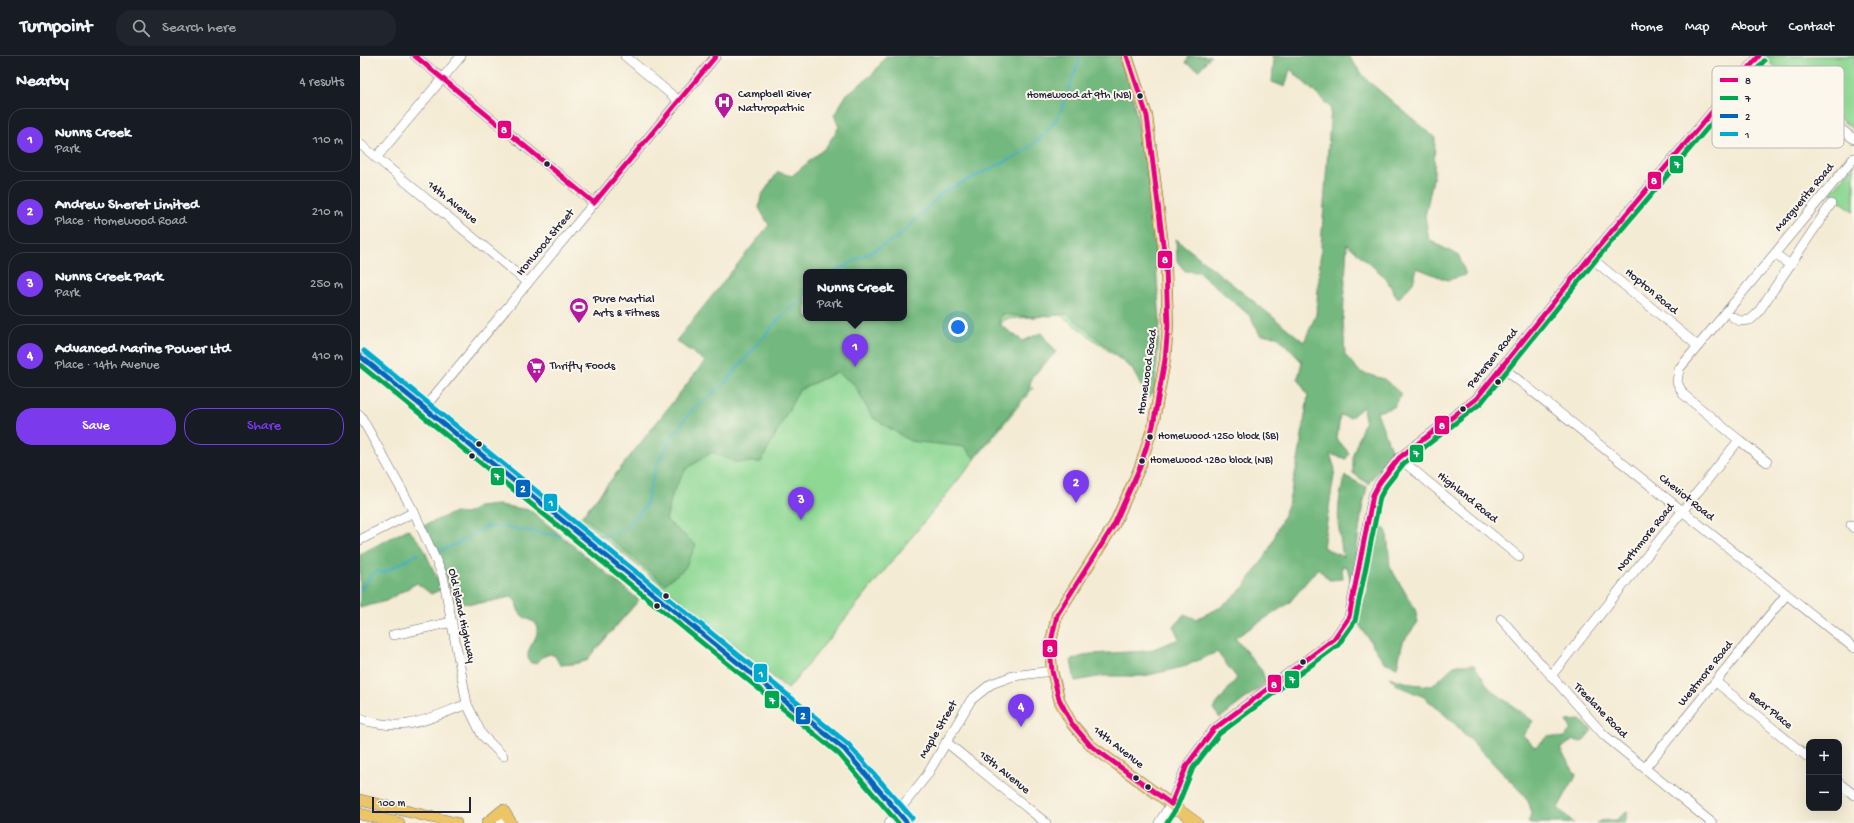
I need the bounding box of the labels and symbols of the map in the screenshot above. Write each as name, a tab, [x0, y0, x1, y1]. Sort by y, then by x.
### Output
legend	[1712, 66, 1844, 148]
text: 8	[1745, 76, 1751, 88]
place label: Campbell River Naturopathic	[738, 88, 813, 116]
place label: Homewood at 9th (NB)	[1027, 90, 1132, 102]
hospital icon: Campbell River Naturopathic	[713, 91, 735, 119]
marker: Homewood at 9th (NB)	[1135, 91, 1145, 101]
text: 7	[1744, 94, 1751, 106]
text: 2	[1745, 112, 1751, 124]
line badge: 8	[497, 120, 512, 139]
text: 8	[501, 125, 507, 137]
text: 1	[1744, 130, 1749, 142]
line badge: 7	[1669, 155, 1684, 174]
unlabelled marker	[542, 159, 552, 169]
text: 7	[1673, 160, 1681, 172]
street label: Marguerite Road	[1772, 160, 1838, 235]
line badge: 8	[1647, 171, 1662, 190]
text: 8	[1651, 176, 1657, 188]
street label: 14th Avenue	[423, 178, 481, 228]
street label: Ironwood Street	[514, 206, 579, 279]
line badge: 8	[1157, 250, 1173, 269]
text: 8	[1162, 255, 1168, 267]
street label: Hopton Road	[1622, 266, 1681, 319]
place label: Pure Martial Arts & Fitness	[592, 293, 660, 321]
sports icon: Pure Martial Arts & Fitness	[568, 296, 590, 324]
your location	[948, 317, 968, 337]
street label: Petersen Road	[1464, 325, 1522, 393]
street label: Homewood Road	[1135, 328, 1161, 415]
pin: 1	[842, 334, 868, 367]
supermarket icon: Thrifty Foods	[525, 356, 547, 384]
place label: Thrifty Foods	[549, 360, 616, 374]
unlabelled marker	[1493, 377, 1503, 387]
unlabelled marker	[1458, 404, 1468, 414]
line badge: 8	[1434, 415, 1450, 435]
text: 8	[1439, 421, 1445, 433]
place label: Homewood 1250 block (SB)	[1158, 431, 1279, 443]
marker: Homewood 1250 block (SB)	[1145, 432, 1155, 442]
unlabelled marker	[474, 439, 484, 449]
line badge: 7	[1409, 444, 1424, 463]
text: 7	[1412, 449, 1420, 461]
unlabelled marker	[467, 451, 477, 461]
place label: Homewood 1280 block (NB)	[1150, 455, 1273, 467]
marker: Homewood 1280 block (NB)	[1137, 456, 1147, 466]
line badge: 7	[490, 467, 505, 486]
street label: Highland Road	[1434, 469, 1501, 527]
pin: 2	[1063, 470, 1089, 503]
street label: Cheviot Road	[1655, 471, 1717, 525]
text: 7	[493, 472, 501, 484]
line badge: 2	[515, 479, 531, 498]
text: 2	[520, 484, 526, 496]
pin: 3	[788, 487, 814, 520]
line badge: 1	[543, 493, 558, 512]
text: 1	[548, 498, 553, 510]
street label: Northmore Road	[1614, 500, 1678, 575]
street label: Old Island Highway	[444, 567, 478, 665]
unlabelled marker	[661, 591, 671, 601]
unlabelled marker	[652, 601, 662, 611]
street label: Westmore Road	[1675, 638, 1737, 709]
line badge: 8	[1042, 639, 1058, 658]
text: 8	[1047, 644, 1053, 656]
unlabelled marker	[1298, 657, 1308, 667]
line badge: 1	[753, 663, 768, 683]
text: 1	[758, 669, 763, 681]
line badge: 7	[1284, 670, 1300, 689]
line badge: 8	[1267, 674, 1282, 693]
text: 7	[1288, 675, 1296, 687]
text: 8	[1271, 680, 1277, 692]
street label: Treelane Road	[1569, 680, 1631, 742]
street label: Bear Place	[1745, 688, 1795, 733]
line badge: 7	[764, 690, 780, 709]
pin: 4	[1008, 694, 1034, 727]
text: 7	[768, 696, 776, 708]
street label: Maple Street	[917, 698, 962, 761]
line badge: 2	[795, 706, 811, 725]
text: 2	[800, 711, 806, 723]
street label: 14th Avenue	[1089, 723, 1147, 773]
street label: 15th Avenue	[975, 748, 1033, 798]
unlabelled marker	[1131, 773, 1141, 783]
unlabelled marker	[1143, 782, 1153, 792]
scale bar	[372, 795, 471, 814]

